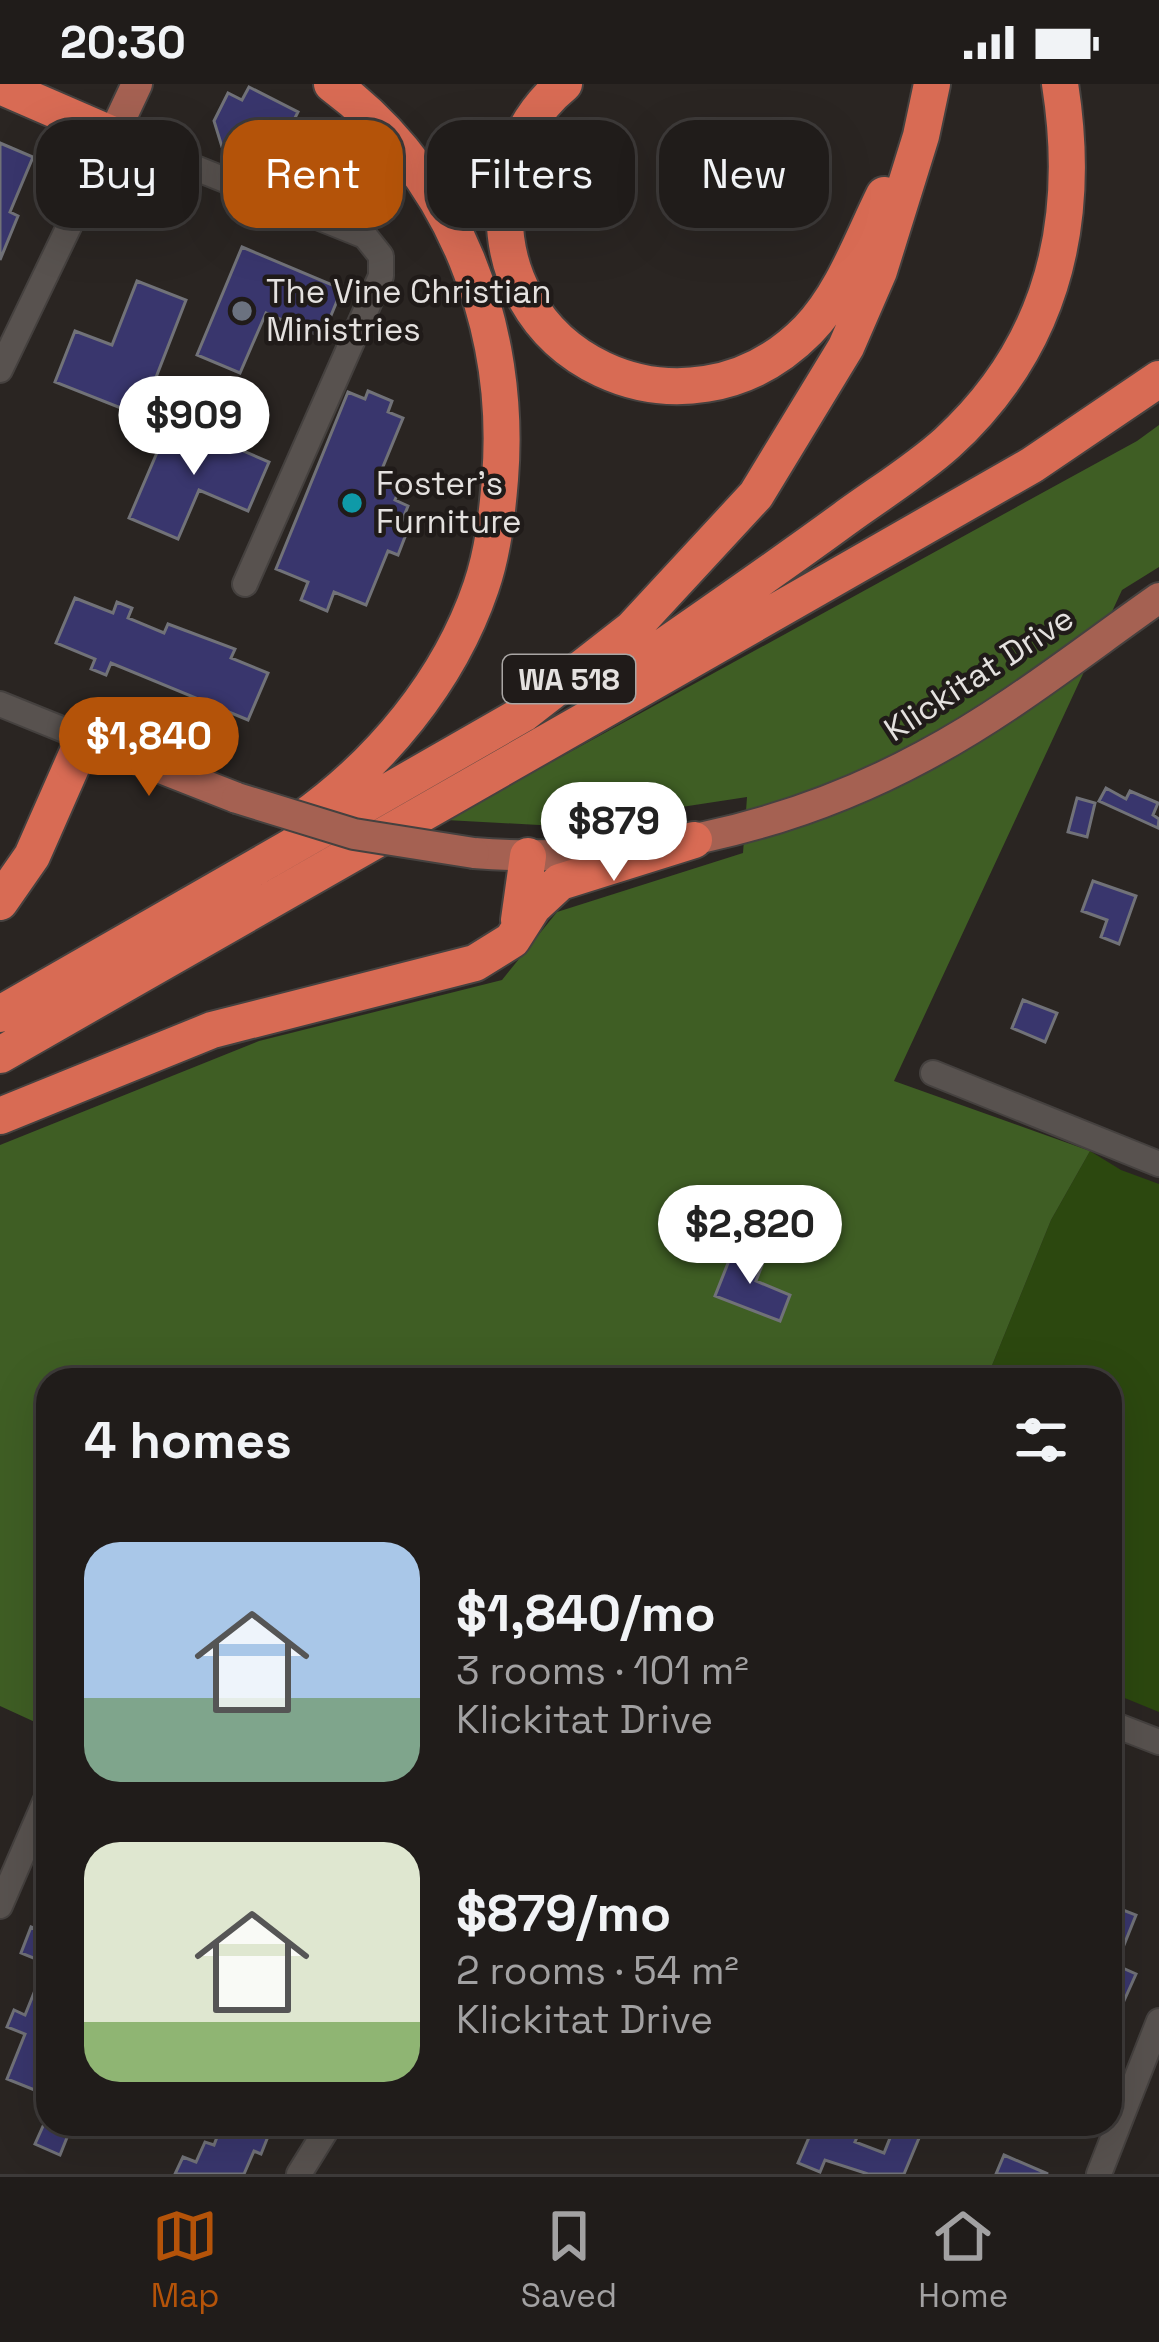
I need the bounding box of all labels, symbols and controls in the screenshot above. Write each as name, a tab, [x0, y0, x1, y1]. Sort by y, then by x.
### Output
text: 20:30	[60, 14, 186, 71]
chip: Buy	[36, 120, 199, 228]
chip: Rent	[223, 120, 403, 228]
chip: Filters	[427, 120, 635, 228]
chip: New	[659, 120, 829, 228]
place label: The Vine Christian Ministries	[266, 271, 551, 351]
marker: The Vine Christian Ministries	[229, 298, 255, 324]
pin: $909	[123, 376, 265, 478]
text: $909	[145, 390, 243, 439]
place label: Foster's Furniture	[376, 463, 522, 543]
marker: Foster's Furniture	[339, 490, 365, 516]
street label: Klickitat Drive	[876, 597, 1082, 751]
road number: WA 518	[503, 655, 635, 703]
pin: $1,840	[51, 697, 247, 799]
text: $1,840	[86, 711, 212, 760]
pin: $879	[543, 782, 685, 884]
text: $879	[568, 796, 660, 845]
pin: $2,820	[652, 1185, 848, 1287]
text: $2,820	[685, 1199, 815, 1248]
icon: filters	[1008, 1407, 1074, 1473]
text: 4 homes	[84, 1408, 292, 1473]
text: $1,840/mo	[456, 1581, 716, 1646]
icon: home	[180, 1590, 324, 1734]
text: 3 rooms · 101 m²	[456, 1646, 749, 1695]
text: Klickitat Drive	[456, 1695, 713, 1744]
text: $879/mo	[456, 1881, 671, 1946]
icon: home	[180, 1890, 324, 2034]
text: 2 rooms · 54 m²	[456, 1946, 739, 1995]
text: Klickitat Drive	[456, 1995, 713, 2044]
tab: Map	[151, 2203, 219, 2317]
tab: Saved	[521, 2203, 617, 2317]
tab: Home	[918, 2203, 1008, 2317]

